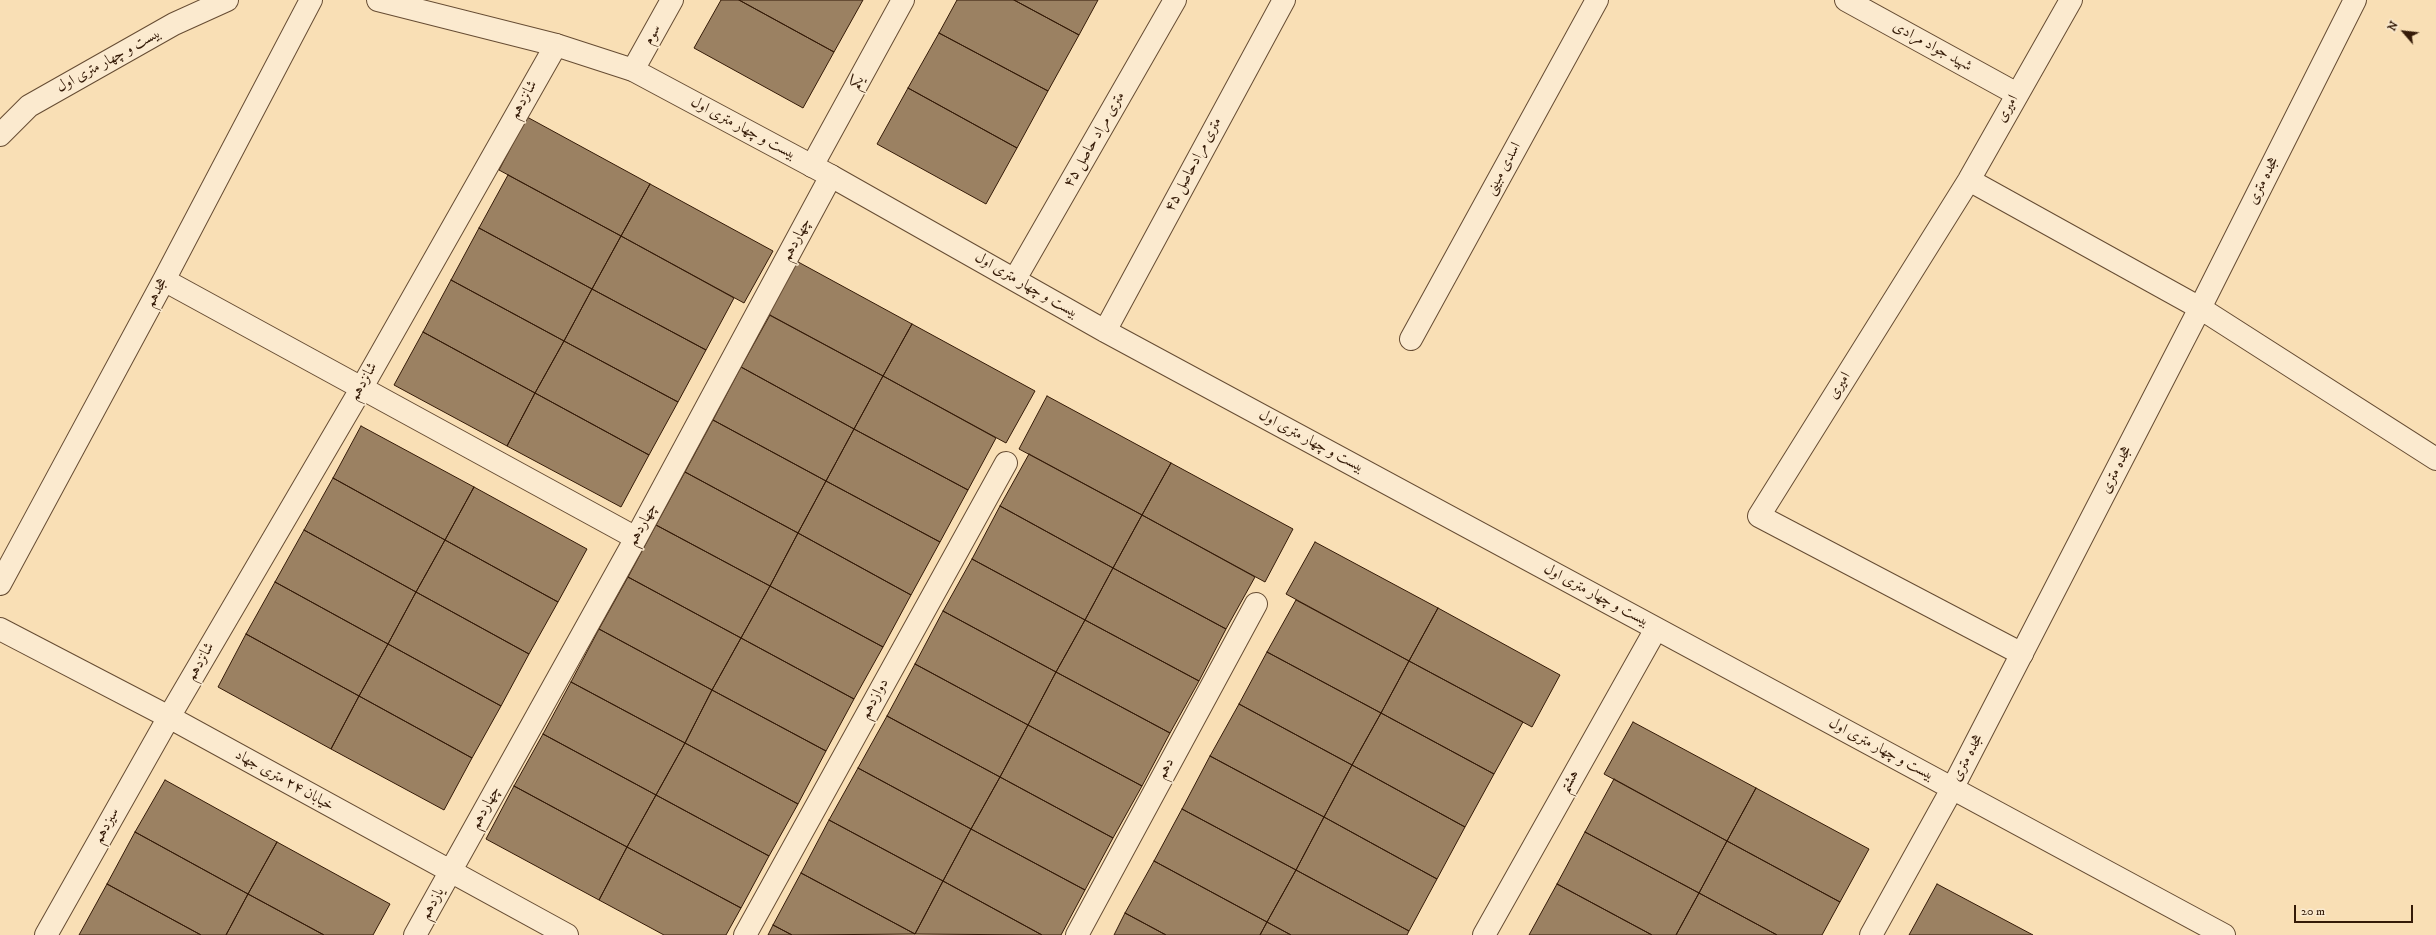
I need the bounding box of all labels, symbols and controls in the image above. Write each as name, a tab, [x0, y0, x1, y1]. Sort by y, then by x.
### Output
north arrow	[2384, 12, 2424, 52]
street label: شهید جواد مرادی	[1889, 18, 1975, 76]
text: N	[2385, 19, 2402, 34]
street label: سوم	[640, 22, 666, 48]
street label: بیست و چهار متری اول	[54, 25, 164, 97]
street label: یکم	[847, 73, 869, 93]
street label: شانزدهم	[506, 78, 542, 122]
street label: ۴۵ متری مراد حاصل	[1060, 89, 1130, 191]
street label: امیری	[1993, 92, 2023, 126]
street label: بیست و چهار متری اول	[687, 94, 799, 164]
street label: ۴۵ متری مرادحاصل	[1162, 115, 1226, 215]
street label: اسدی مبینی	[1482, 139, 1526, 199]
street label: هجده متری	[2244, 154, 2284, 208]
street label: چهاردهم	[778, 215, 816, 265]
street label: بیست و چهار متری اول	[971, 249, 1081, 323]
street label: هجدهم	[142, 275, 172, 311]
street label: شانزدهم	[346, 360, 382, 404]
street label: امیری	[1825, 369, 1855, 403]
street label: بیست و چهار متری اول	[1255, 407, 1367, 477]
street label: هجده متری	[2097, 443, 2137, 497]
street label: چهاردهم	[624, 500, 662, 550]
street label: بیست و چهار متری اول	[1540, 561, 1652, 631]
street label: شانزدهم	[183, 640, 219, 684]
street label: دوازدهم	[857, 676, 893, 722]
street label: بیست و چهار متری اول	[1825, 715, 1937, 785]
street label: هجده متری	[1948, 731, 1988, 785]
street label: خیابان ۲۴ متری جهاد	[231, 746, 337, 816]
street label: دهم	[1153, 755, 1179, 783]
street label: هشتم	[1556, 767, 1584, 797]
street label: چهاردهم	[467, 783, 505, 833]
street label: سیزدهم	[90, 805, 124, 847]
street label: یازدهم	[417, 885, 449, 923]
scale bar	[2296, 897, 2415, 923]
text: 20 m	[2301, 904, 2325, 919]

